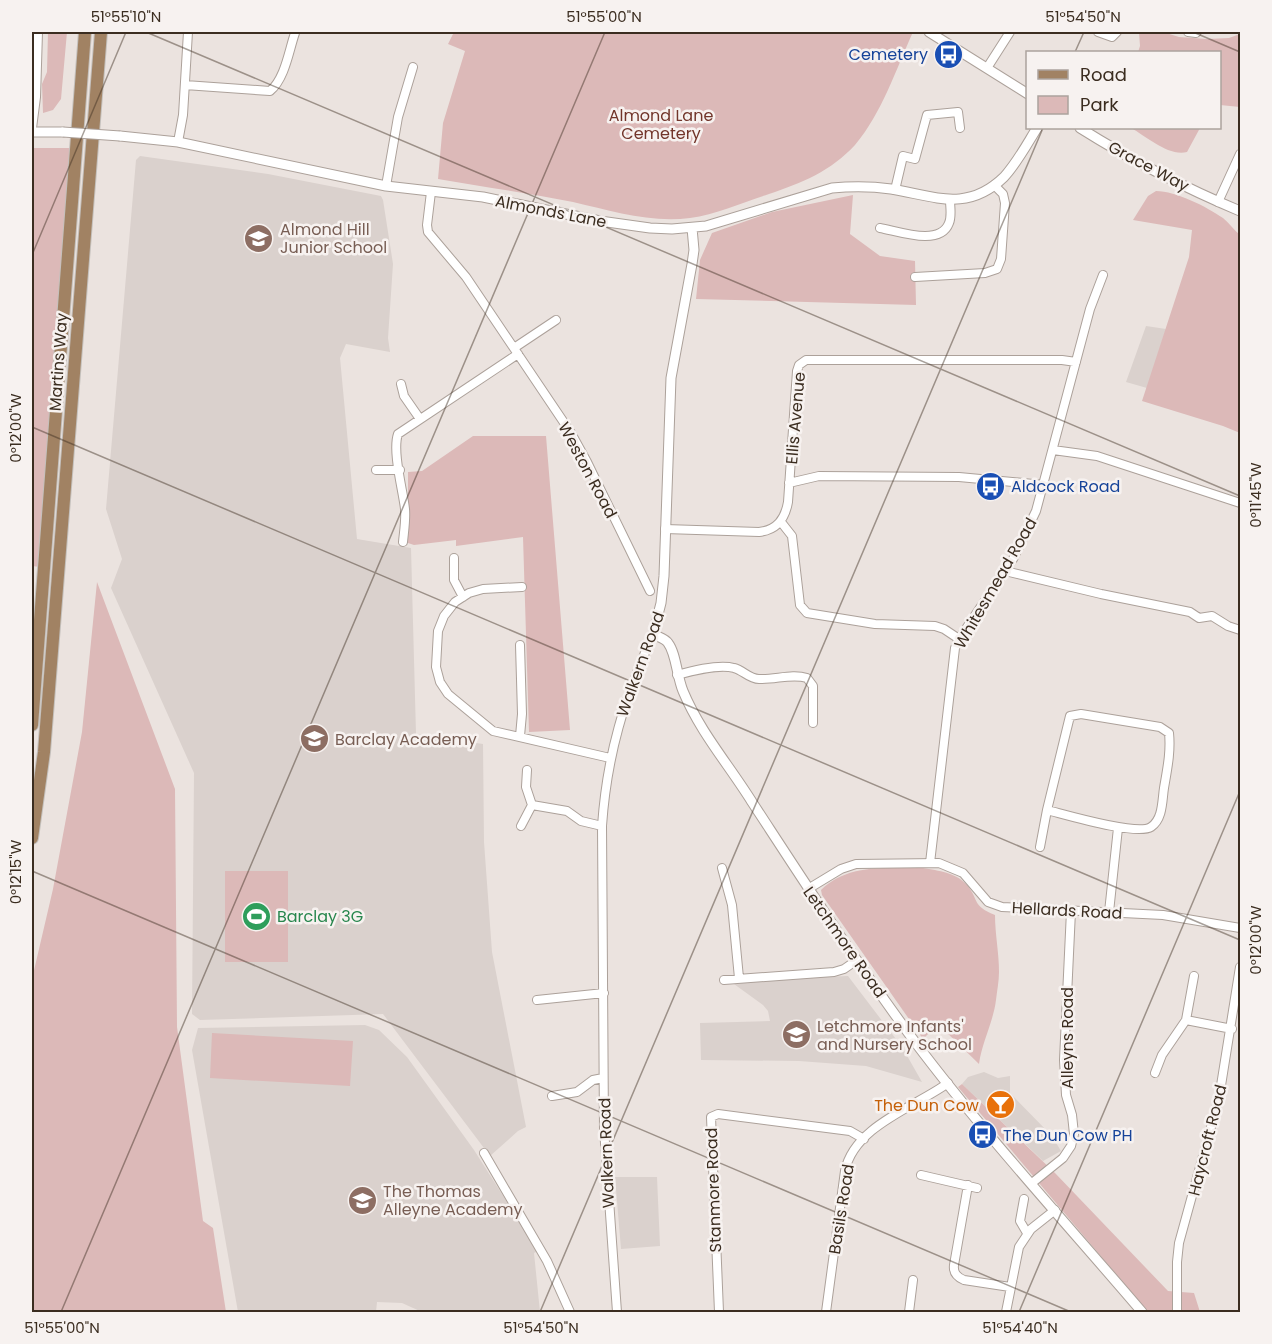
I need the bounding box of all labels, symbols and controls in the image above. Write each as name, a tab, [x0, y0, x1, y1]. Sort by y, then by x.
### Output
text: 51°55'10"N	[91, 6, 161, 27]
text: 51°55'00"N	[566, 6, 642, 27]
text: 51°54'50"N	[1045, 6, 1121, 27]
bus stop icon: Cemetery	[933, 38, 965, 70]
place label: Cemetery	[849, 43, 928, 66]
legend	[1026, 51, 1221, 129]
text: Road	[1080, 62, 1127, 87]
text: Park	[1080, 92, 1119, 117]
park label: Almond Lane Cemetery	[609, 104, 713, 145]
street label: Grace Way	[1104, 135, 1193, 197]
street label: Almonds Lane	[493, 189, 609, 234]
place label: Almond Hill Junior School	[280, 218, 387, 259]
school or university icon: Almond Hill Junior School	[243, 222, 275, 254]
street label: Martins Way	[44, 312, 73, 412]
street label: Ellis Avenue	[780, 371, 811, 465]
text: 0°12'00"W	[5, 393, 26, 463]
street label: Weston Road	[553, 418, 623, 522]
text: 0°11'45"W	[1245, 462, 1266, 528]
bus stop icon: Aldcock Road	[974, 470, 1006, 502]
place label: Aldcock Road	[1011, 475, 1120, 498]
street label: Whitesmead Road	[949, 514, 1042, 653]
street label: Walkern Road	[611, 608, 670, 720]
school or university icon: Barclay Academy	[298, 723, 330, 755]
place label: Barclay Academy	[335, 728, 477, 751]
text: 0°12'15"W	[5, 839, 26, 904]
street label: Letchmore Road	[798, 882, 892, 1003]
street label: Hellards Road	[1011, 896, 1123, 925]
sports icon: Barclay 3G	[240, 900, 272, 932]
place label: Barclay 3G	[277, 905, 363, 928]
text: 0°12'00"W	[1245, 905, 1266, 975]
street label: Alleyns Road	[1056, 987, 1079, 1089]
place label: Letchmore Infants' and Nursery School	[817, 1015, 972, 1056]
school or university icon: Letchmore Infants' and Nursery School	[780, 1019, 812, 1051]
street label: Haycroft Road	[1183, 1082, 1232, 1198]
bar icon: The Dun Cow	[984, 1089, 1016, 1121]
place label: The Dun Cow	[874, 1094, 979, 1117]
street label: Walkern Road	[593, 1097, 620, 1209]
bus stop icon: The Dun Cow PH	[966, 1119, 998, 1151]
place label: The Dun Cow PH	[1003, 1124, 1132, 1147]
street label: Stanmore Road	[700, 1127, 727, 1253]
street label: Basils Road	[823, 1162, 860, 1256]
place label: The Thomas Alleyne Academy	[383, 1180, 523, 1221]
school or university icon: The Thomas Alleyne Academy	[346, 1184, 378, 1216]
text: 51°55'00"N	[24, 1317, 100, 1338]
text: 51°54'50"N	[503, 1317, 579, 1338]
text: 51°54'40"N	[982, 1317, 1058, 1338]

